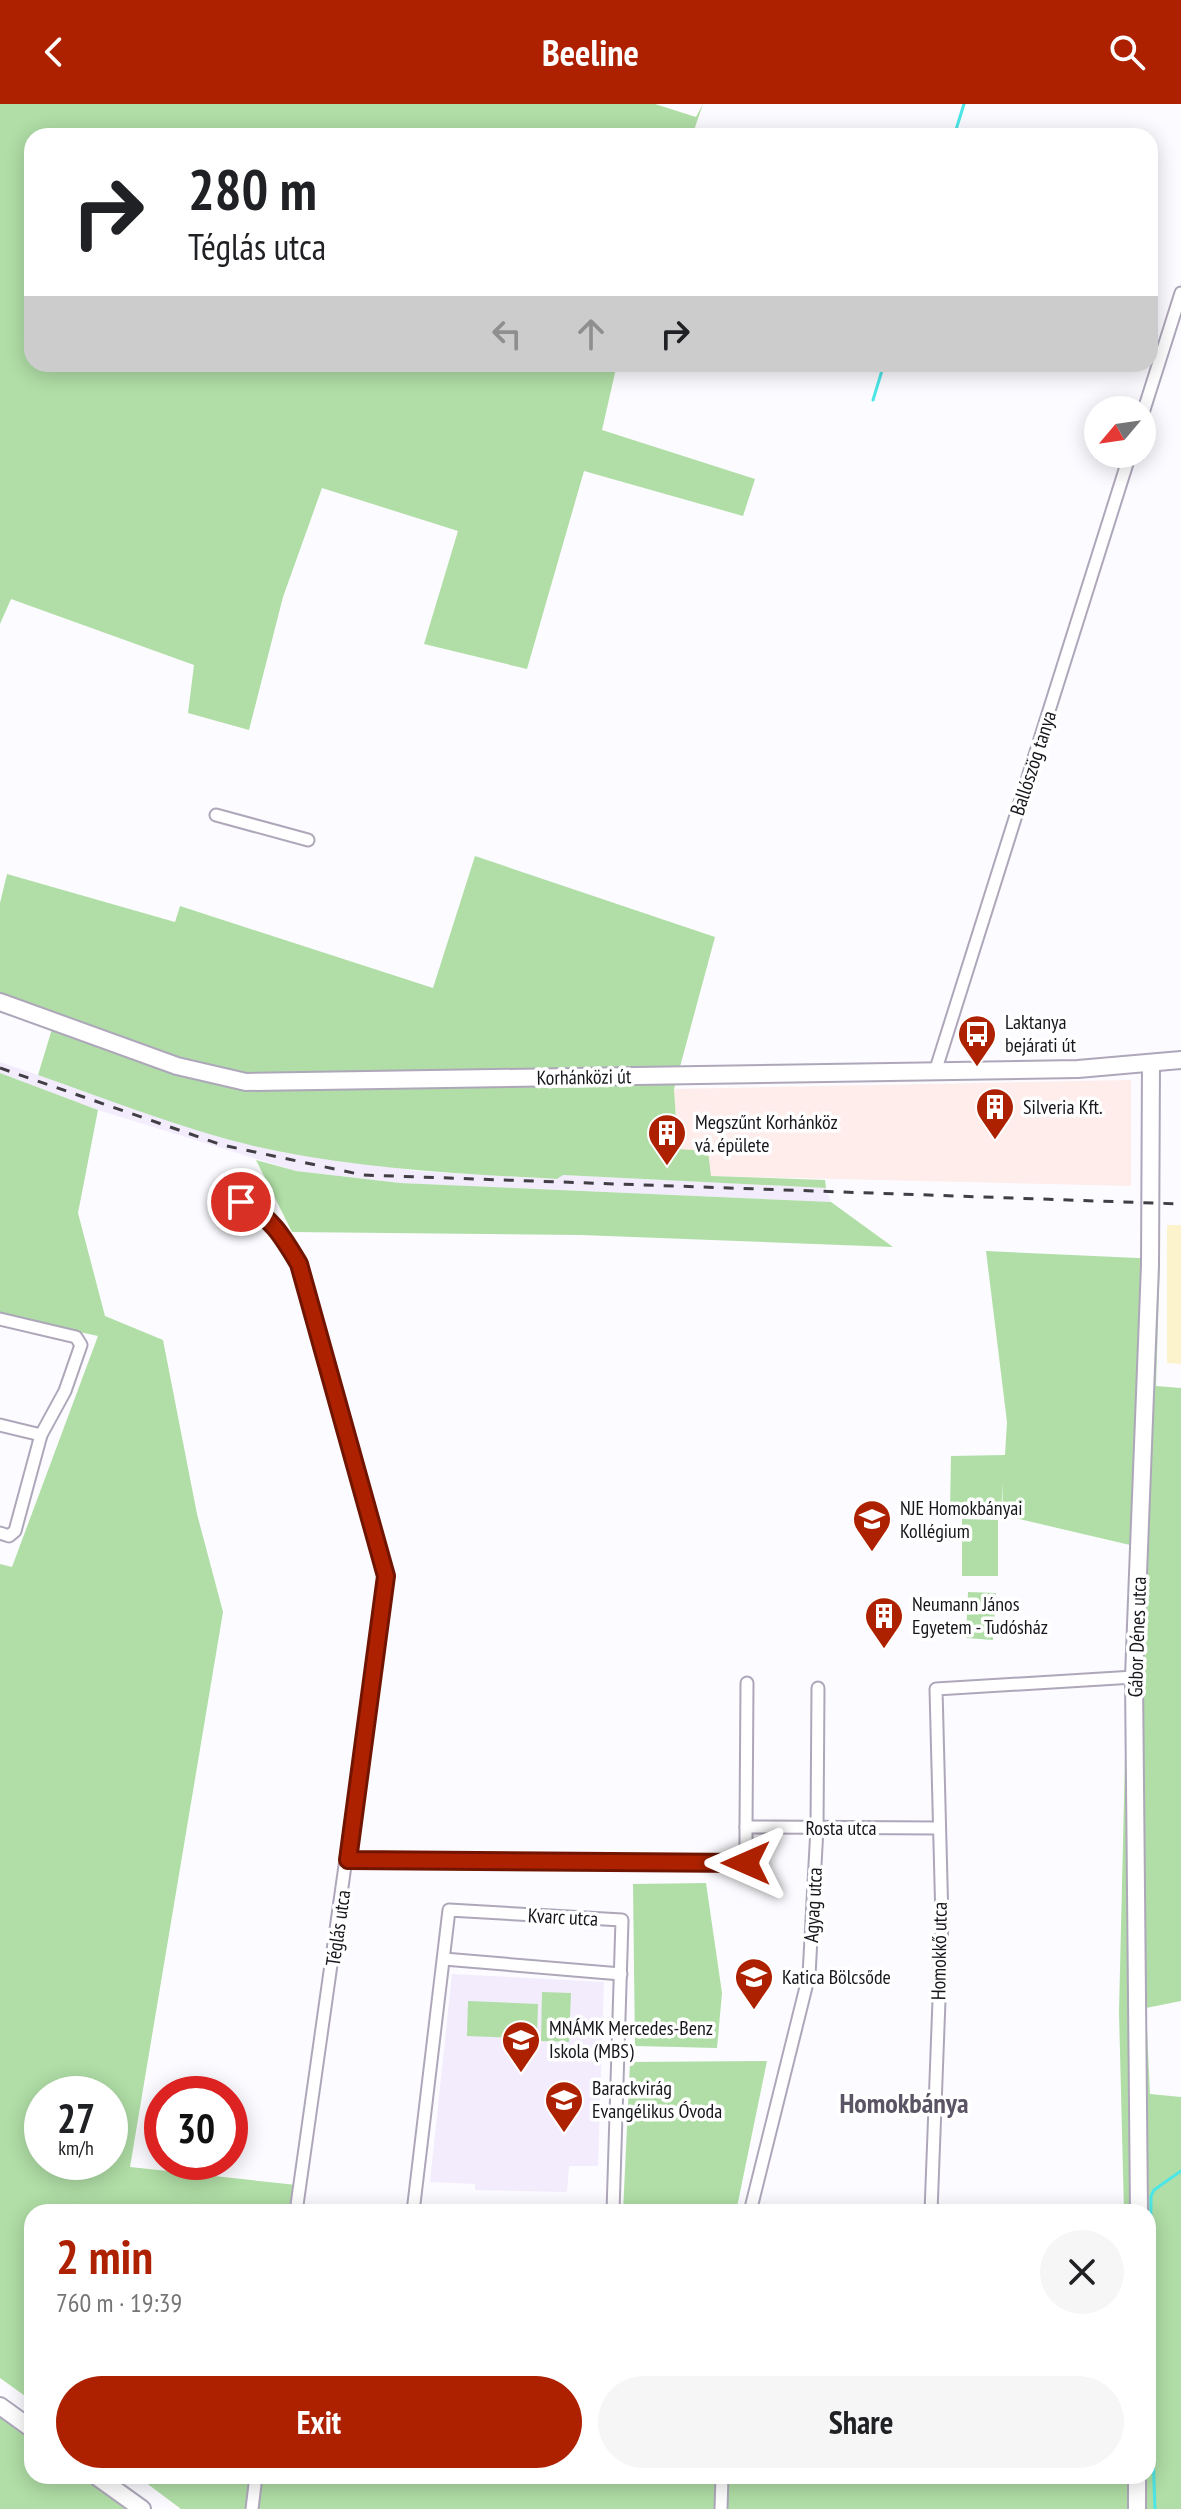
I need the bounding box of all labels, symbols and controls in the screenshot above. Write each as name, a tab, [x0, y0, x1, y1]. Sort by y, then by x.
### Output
text: Beeline	[542, 29, 639, 76]
icon: back	[32, 30, 76, 74]
icon: search	[1105, 30, 1149, 74]
text: 280 m	[188, 153, 317, 225]
icon: right	[56, 160, 160, 264]
text: Téglás utca	[188, 223, 326, 270]
icon: left	[485, 312, 529, 356]
icon: ahead	[569, 312, 613, 356]
icon: right	[653, 312, 697, 356]
north arrow	[1084, 396, 1156, 468]
map controls	[1084, 396, 1156, 468]
street label: Ballószög tanya	[1004, 707, 1062, 819]
place label: Laktanya bejárati út	[1005, 1009, 1076, 1058]
bus stop icon: Laktanya bejárati út	[956, 1013, 998, 1068]
street label: Korhánközi út	[536, 1063, 632, 1091]
building icon: Silveria Kft.	[974, 1086, 1016, 1141]
place label: Silveria Kft.	[1023, 1094, 1102, 1120]
place label: Megszűnt Korhánköz vá. épülete	[695, 1109, 838, 1158]
building icon: Megszűnt Korhánköz vá. épülete	[646, 1112, 688, 1167]
pin	[207, 1168, 275, 1236]
icon: arrive	[219, 1180, 263, 1224]
place label: NJE Homokbányai Kollégium	[900, 1495, 1023, 1544]
school or university icon: NJE Homokbányai Kollégium	[851, 1498, 893, 1553]
street label: Gábor Dénes utca	[1122, 1576, 1152, 1698]
place label: Neumann János Egyetem - Tudósház	[912, 1591, 1048, 1640]
building icon: Neumann János Egyetem - Tudósház	[863, 1595, 905, 1650]
street label: Rosta utca	[805, 1815, 877, 1841]
position arrow	[704, 1821, 788, 1905]
street label: Agyag utca	[798, 1867, 828, 1943]
street label: Téglás utca	[320, 1888, 356, 1968]
street label: Kvarc utca	[527, 1902, 599, 1932]
street label: Homokkő utca	[925, 1902, 953, 2000]
school or university icon: Katica Bölcsőde	[733, 1956, 775, 2011]
place label: Katica Bölcsőde	[782, 1964, 891, 1990]
place label: MNÁMK Mercedes-Benz Iskola (MBS)	[549, 2015, 713, 2064]
school or university icon: MNÁMK Mercedes-Benz Iskola (MBS)	[500, 2019, 542, 2074]
place label: Barackvirág Evangélikus Óvoda	[592, 2075, 722, 2124]
speed limit sign: 30	[144, 2076, 248, 2180]
school or university icon: Barackvirág Evangélikus Óvoda	[543, 2079, 585, 2134]
district label: Homokbánya	[839, 2084, 969, 2121]
text: 27	[57, 2092, 95, 2144]
text: km/h	[58, 2135, 94, 2161]
text: 2 min	[56, 2225, 153, 2287]
button: close	[1040, 2230, 1124, 2314]
text: 760 m · 19:39	[56, 2286, 182, 2319]
button: Exit	[56, 2376, 582, 2468]
button: Share	[598, 2376, 1124, 2468]

